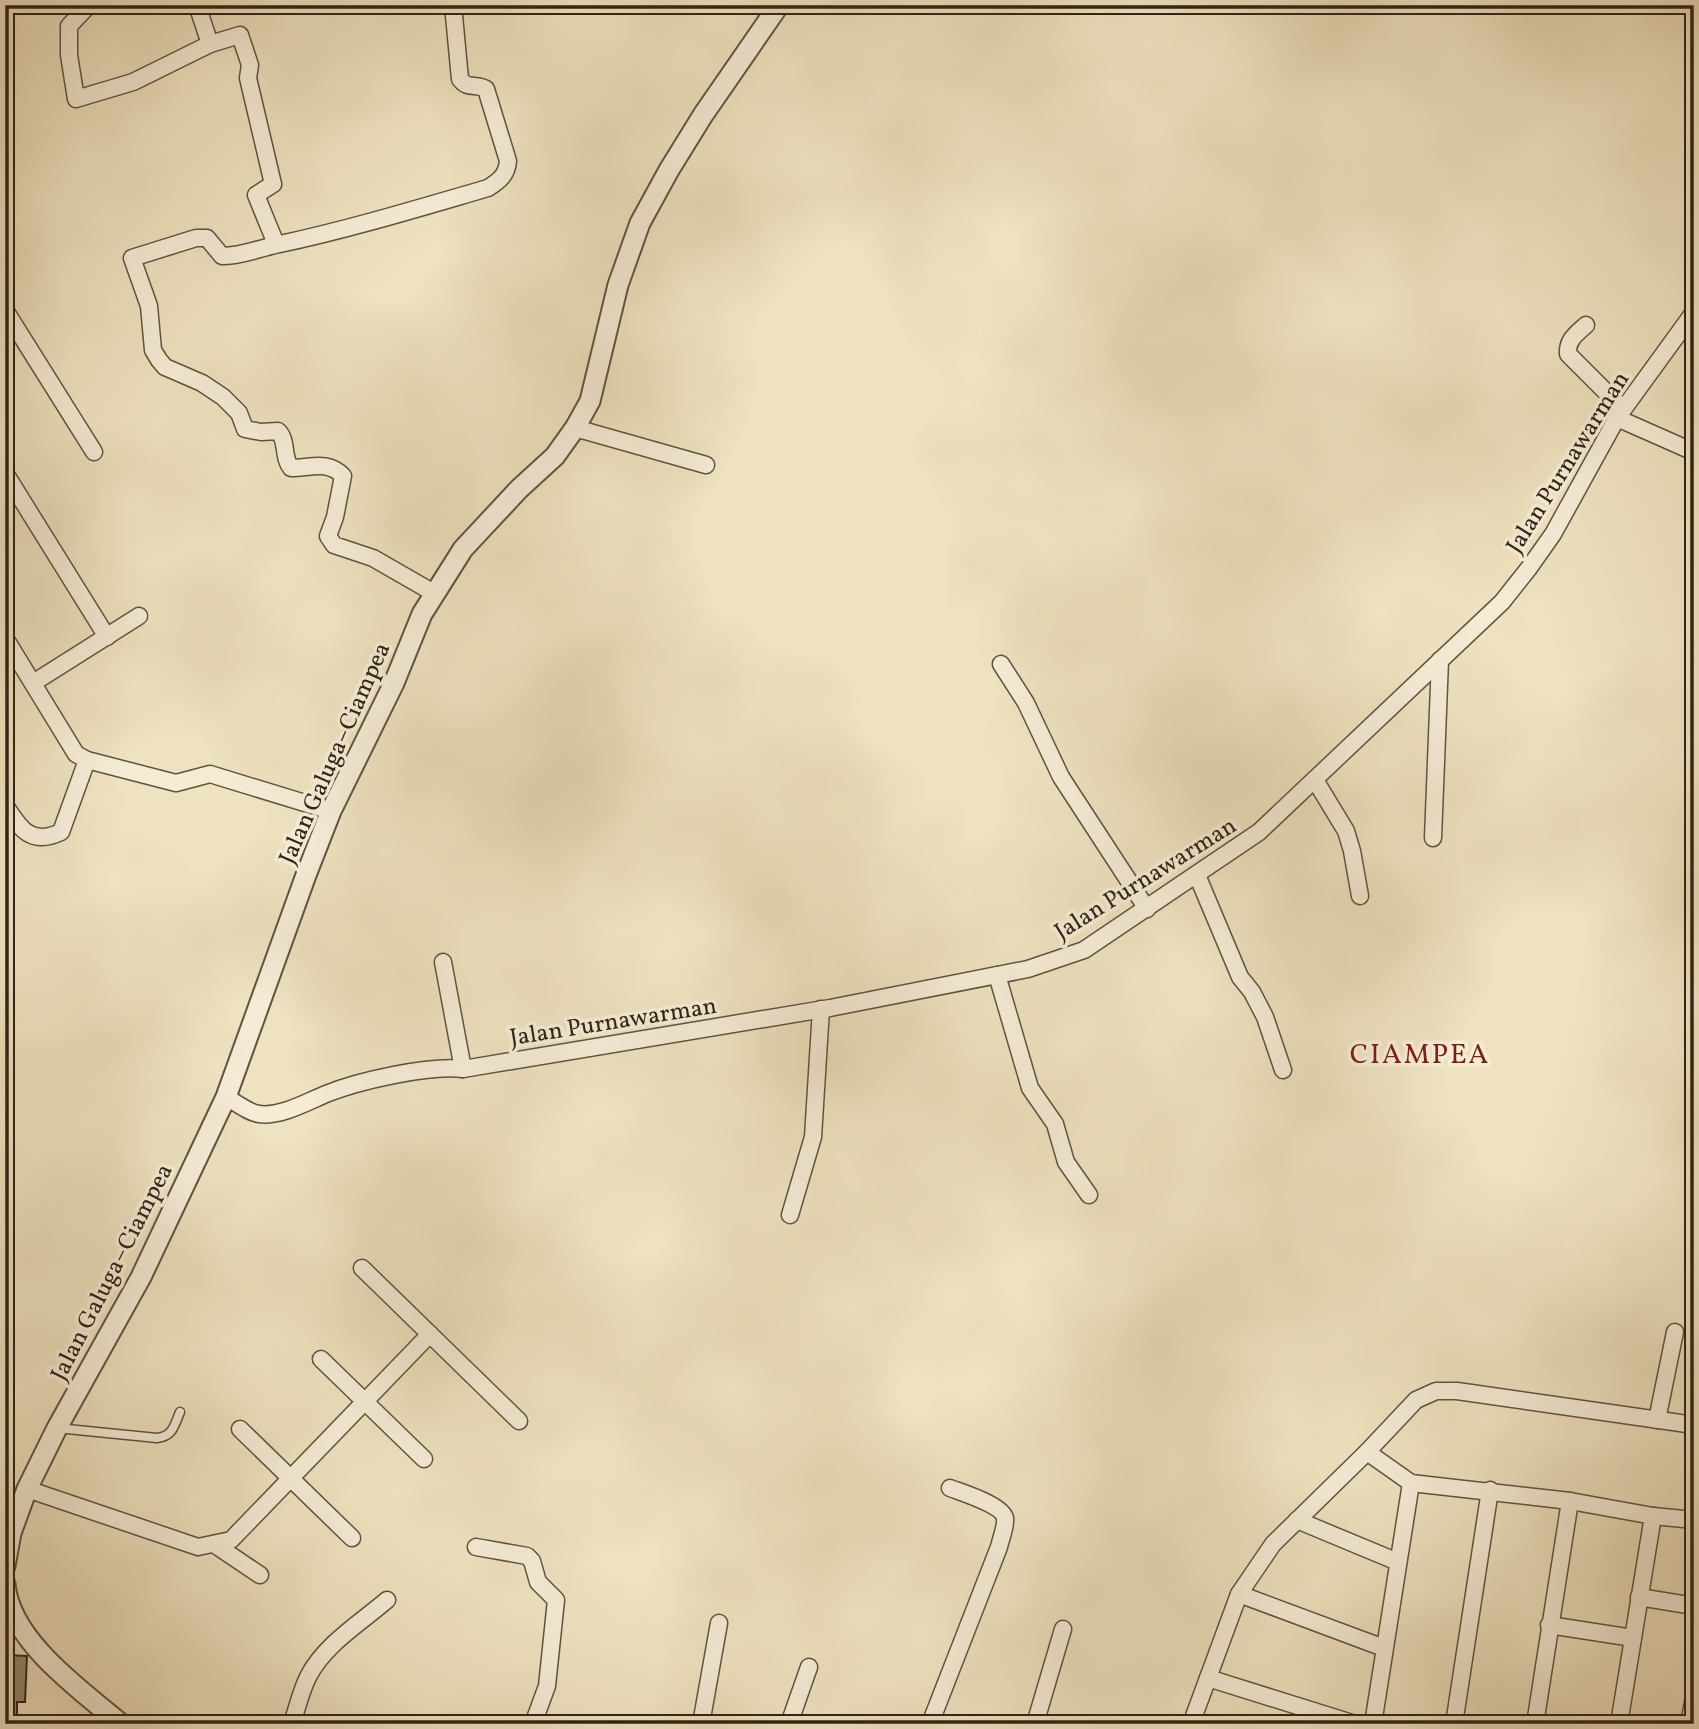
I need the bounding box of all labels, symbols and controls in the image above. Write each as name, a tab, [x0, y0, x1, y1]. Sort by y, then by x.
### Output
street label: Jalan Purnawarman	[1499, 365, 1639, 561]
street label: Jalan Galuga–Ciampea	[272, 637, 400, 870]
street label: Jalan Purnawarman	[1048, 810, 1244, 950]
street label: Jalan Purnawarman	[507, 990, 719, 1056]
district label: CIAMPEA	[1350, 1036, 1490, 1075]
street label: Jalan Galuga–Ciampea	[43, 1158, 182, 1387]

